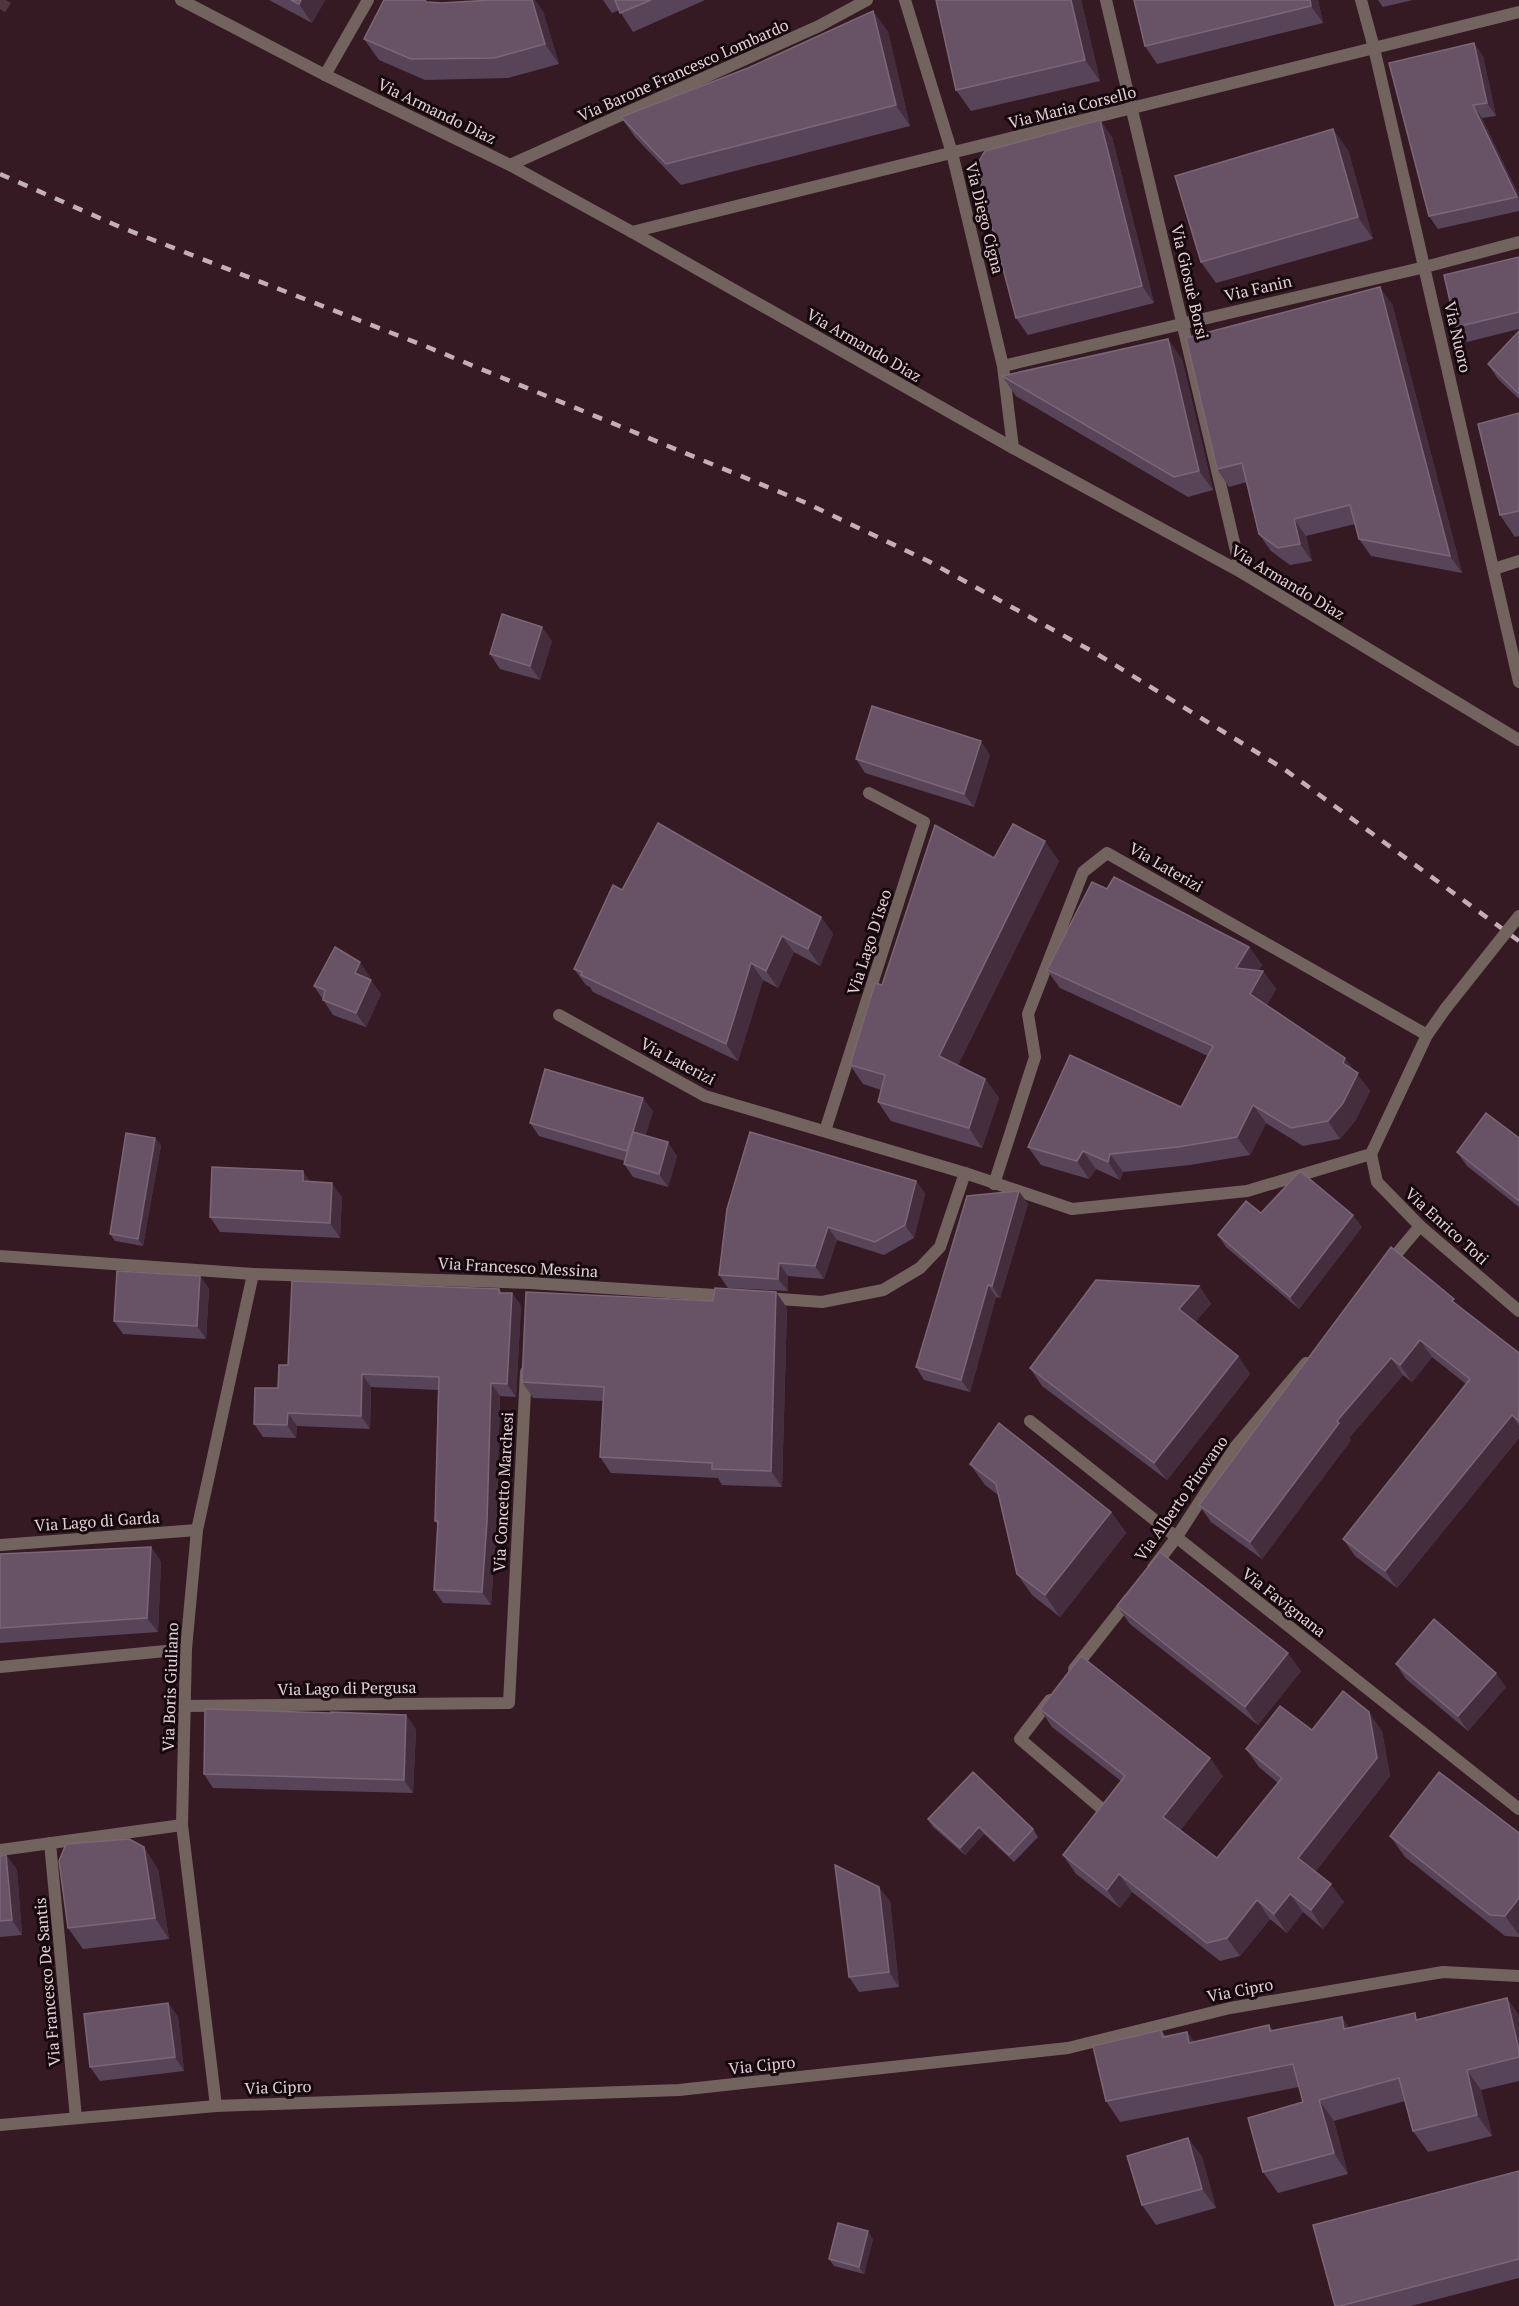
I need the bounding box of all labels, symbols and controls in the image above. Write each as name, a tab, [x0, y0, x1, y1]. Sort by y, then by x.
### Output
street label: Via Barone Francesco Lombardo	[574, 13, 792, 127]
street label: Via Armando Diaz	[374, 73, 500, 149]
street label: Via Maria Corsello	[1006, 80, 1138, 134]
street label: Via Diego Cigna	[961, 160, 1009, 276]
street label: Via Giosuè Borsi	[1166, 223, 1214, 342]
street label: Via Fanin	[1222, 269, 1294, 306]
street label: Via Nuoro	[1439, 299, 1477, 375]
street label: Via Armando Diaz	[802, 303, 926, 387]
street label: Via Armando Diaz	[1227, 539, 1349, 625]
street label: Via Laterizi	[1125, 837, 1207, 897]
street label: Via Lago D'Iseo	[842, 886, 896, 998]
street label: Via Laterizi	[637, 1032, 720, 1090]
street label: Via Enrico Toti	[1400, 1182, 1494, 1270]
street label: Via Francesco Messina	[437, 1252, 599, 1282]
street label: Via Concetto Marchesi	[488, 1411, 518, 1573]
street label: Via Alberto Pirovano	[1129, 1431, 1233, 1565]
street label: Via Lago di Garda	[34, 1506, 160, 1536]
street label: Via Favignana	[1237, 1562, 1331, 1642]
street label: Via Boris Giuliano	[157, 1622, 183, 1752]
street label: Via Lago di Pergusa	[277, 1676, 417, 1700]
street label: Via Francesco De Santis	[29, 1897, 65, 2067]
street label: Via Cipro	[1205, 1973, 1275, 2007]
street label: Via Cipro	[728, 2051, 797, 2079]
street label: Via Cipro	[244, 2075, 312, 2099]

